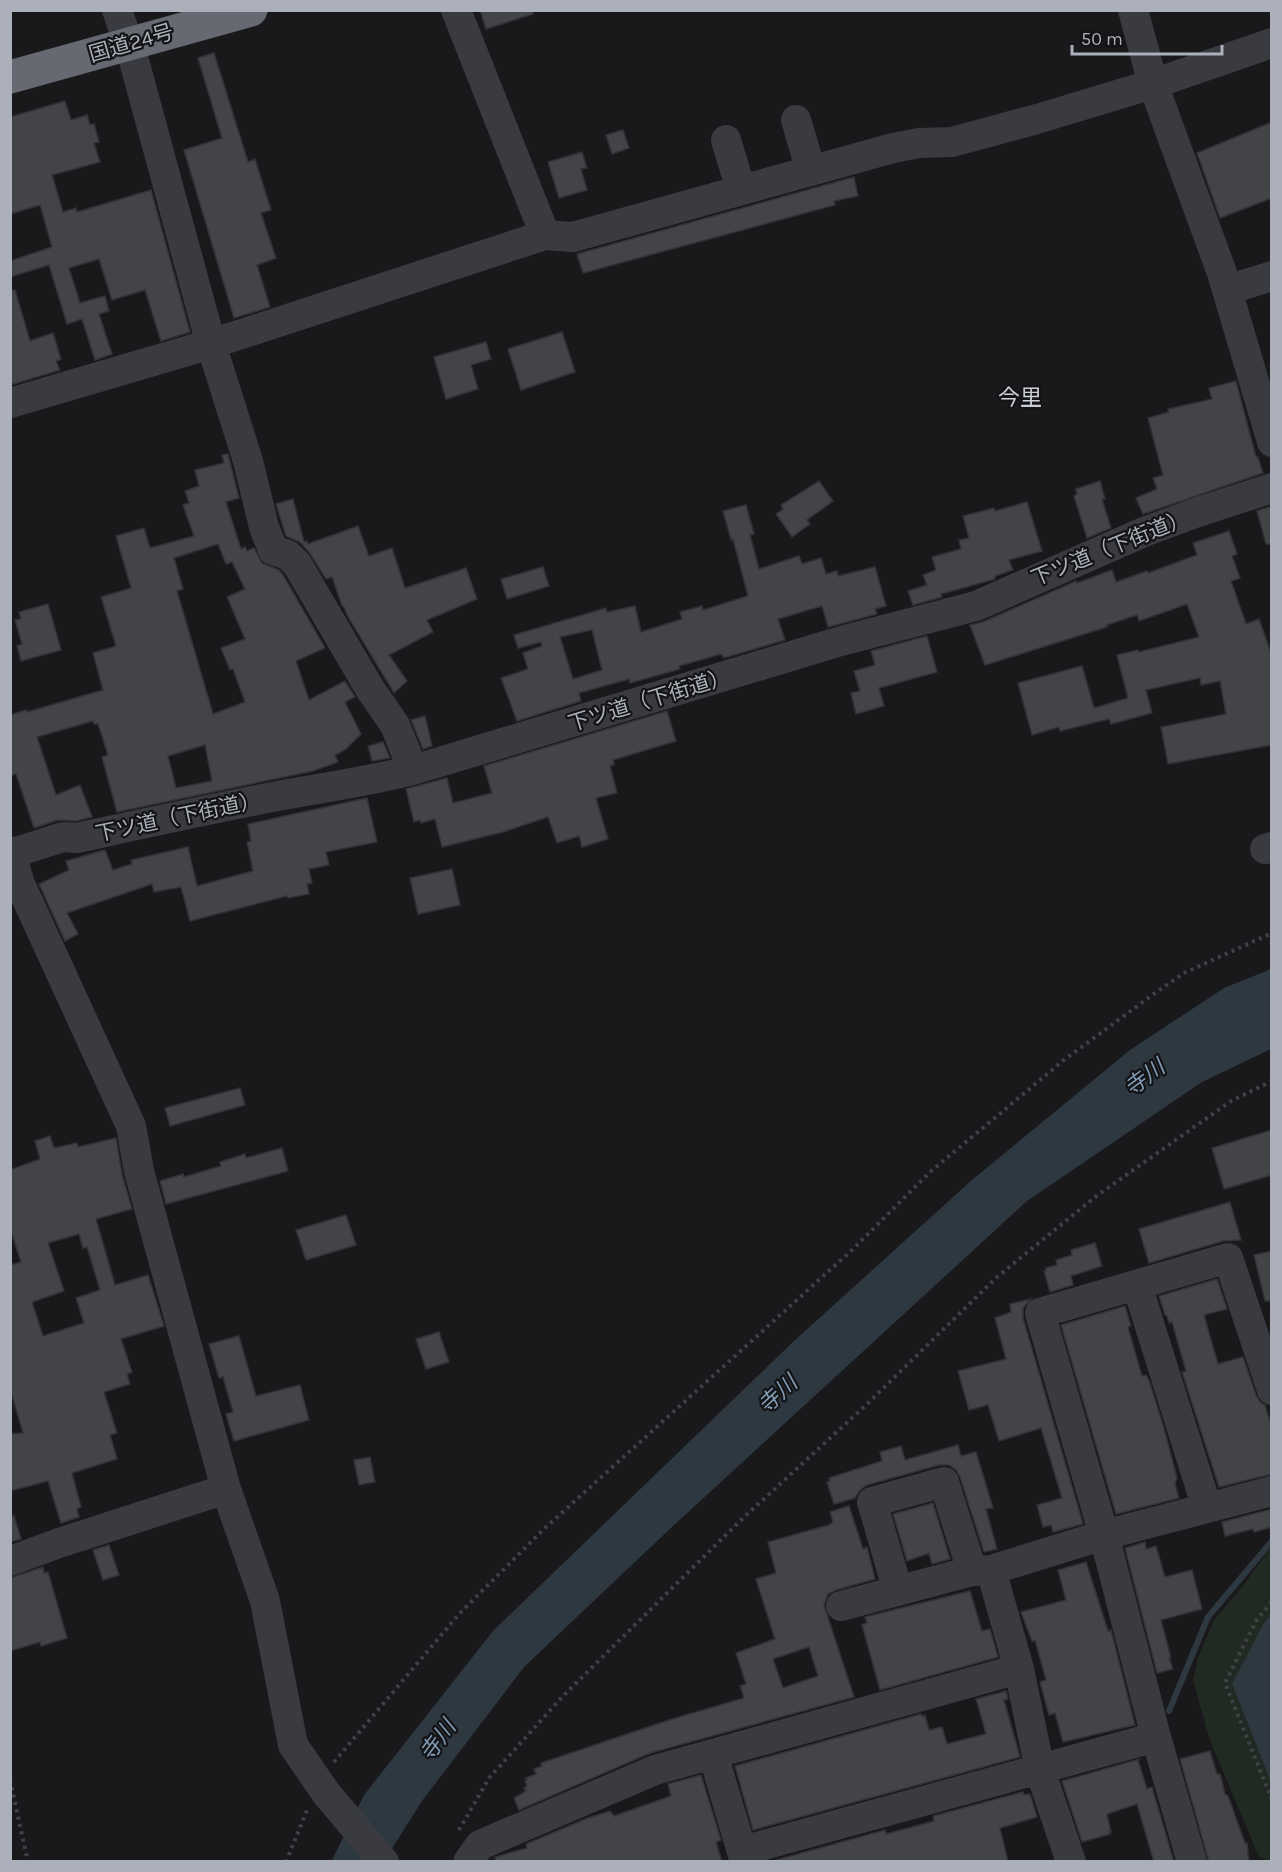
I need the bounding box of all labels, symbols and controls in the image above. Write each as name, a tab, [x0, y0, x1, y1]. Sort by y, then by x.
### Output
scale bar	[1072, 18, 1222, 56]
street label: 国道24号	[86, 19, 176, 67]
text: 50 m	[1081, 28, 1123, 50]
district label: 今里	[998, 385, 1042, 411]
street label: 下ツ道（下街道）	[1028, 505, 1192, 591]
street label: 下ツ道（下街道）	[565, 664, 733, 736]
street label: 下ツ道（下街道）	[93, 788, 263, 846]
water label: 寺川	[1119, 1053, 1172, 1101]
water label: 寺川	[753, 1369, 804, 1419]
water label: 寺川	[414, 1714, 462, 1766]

